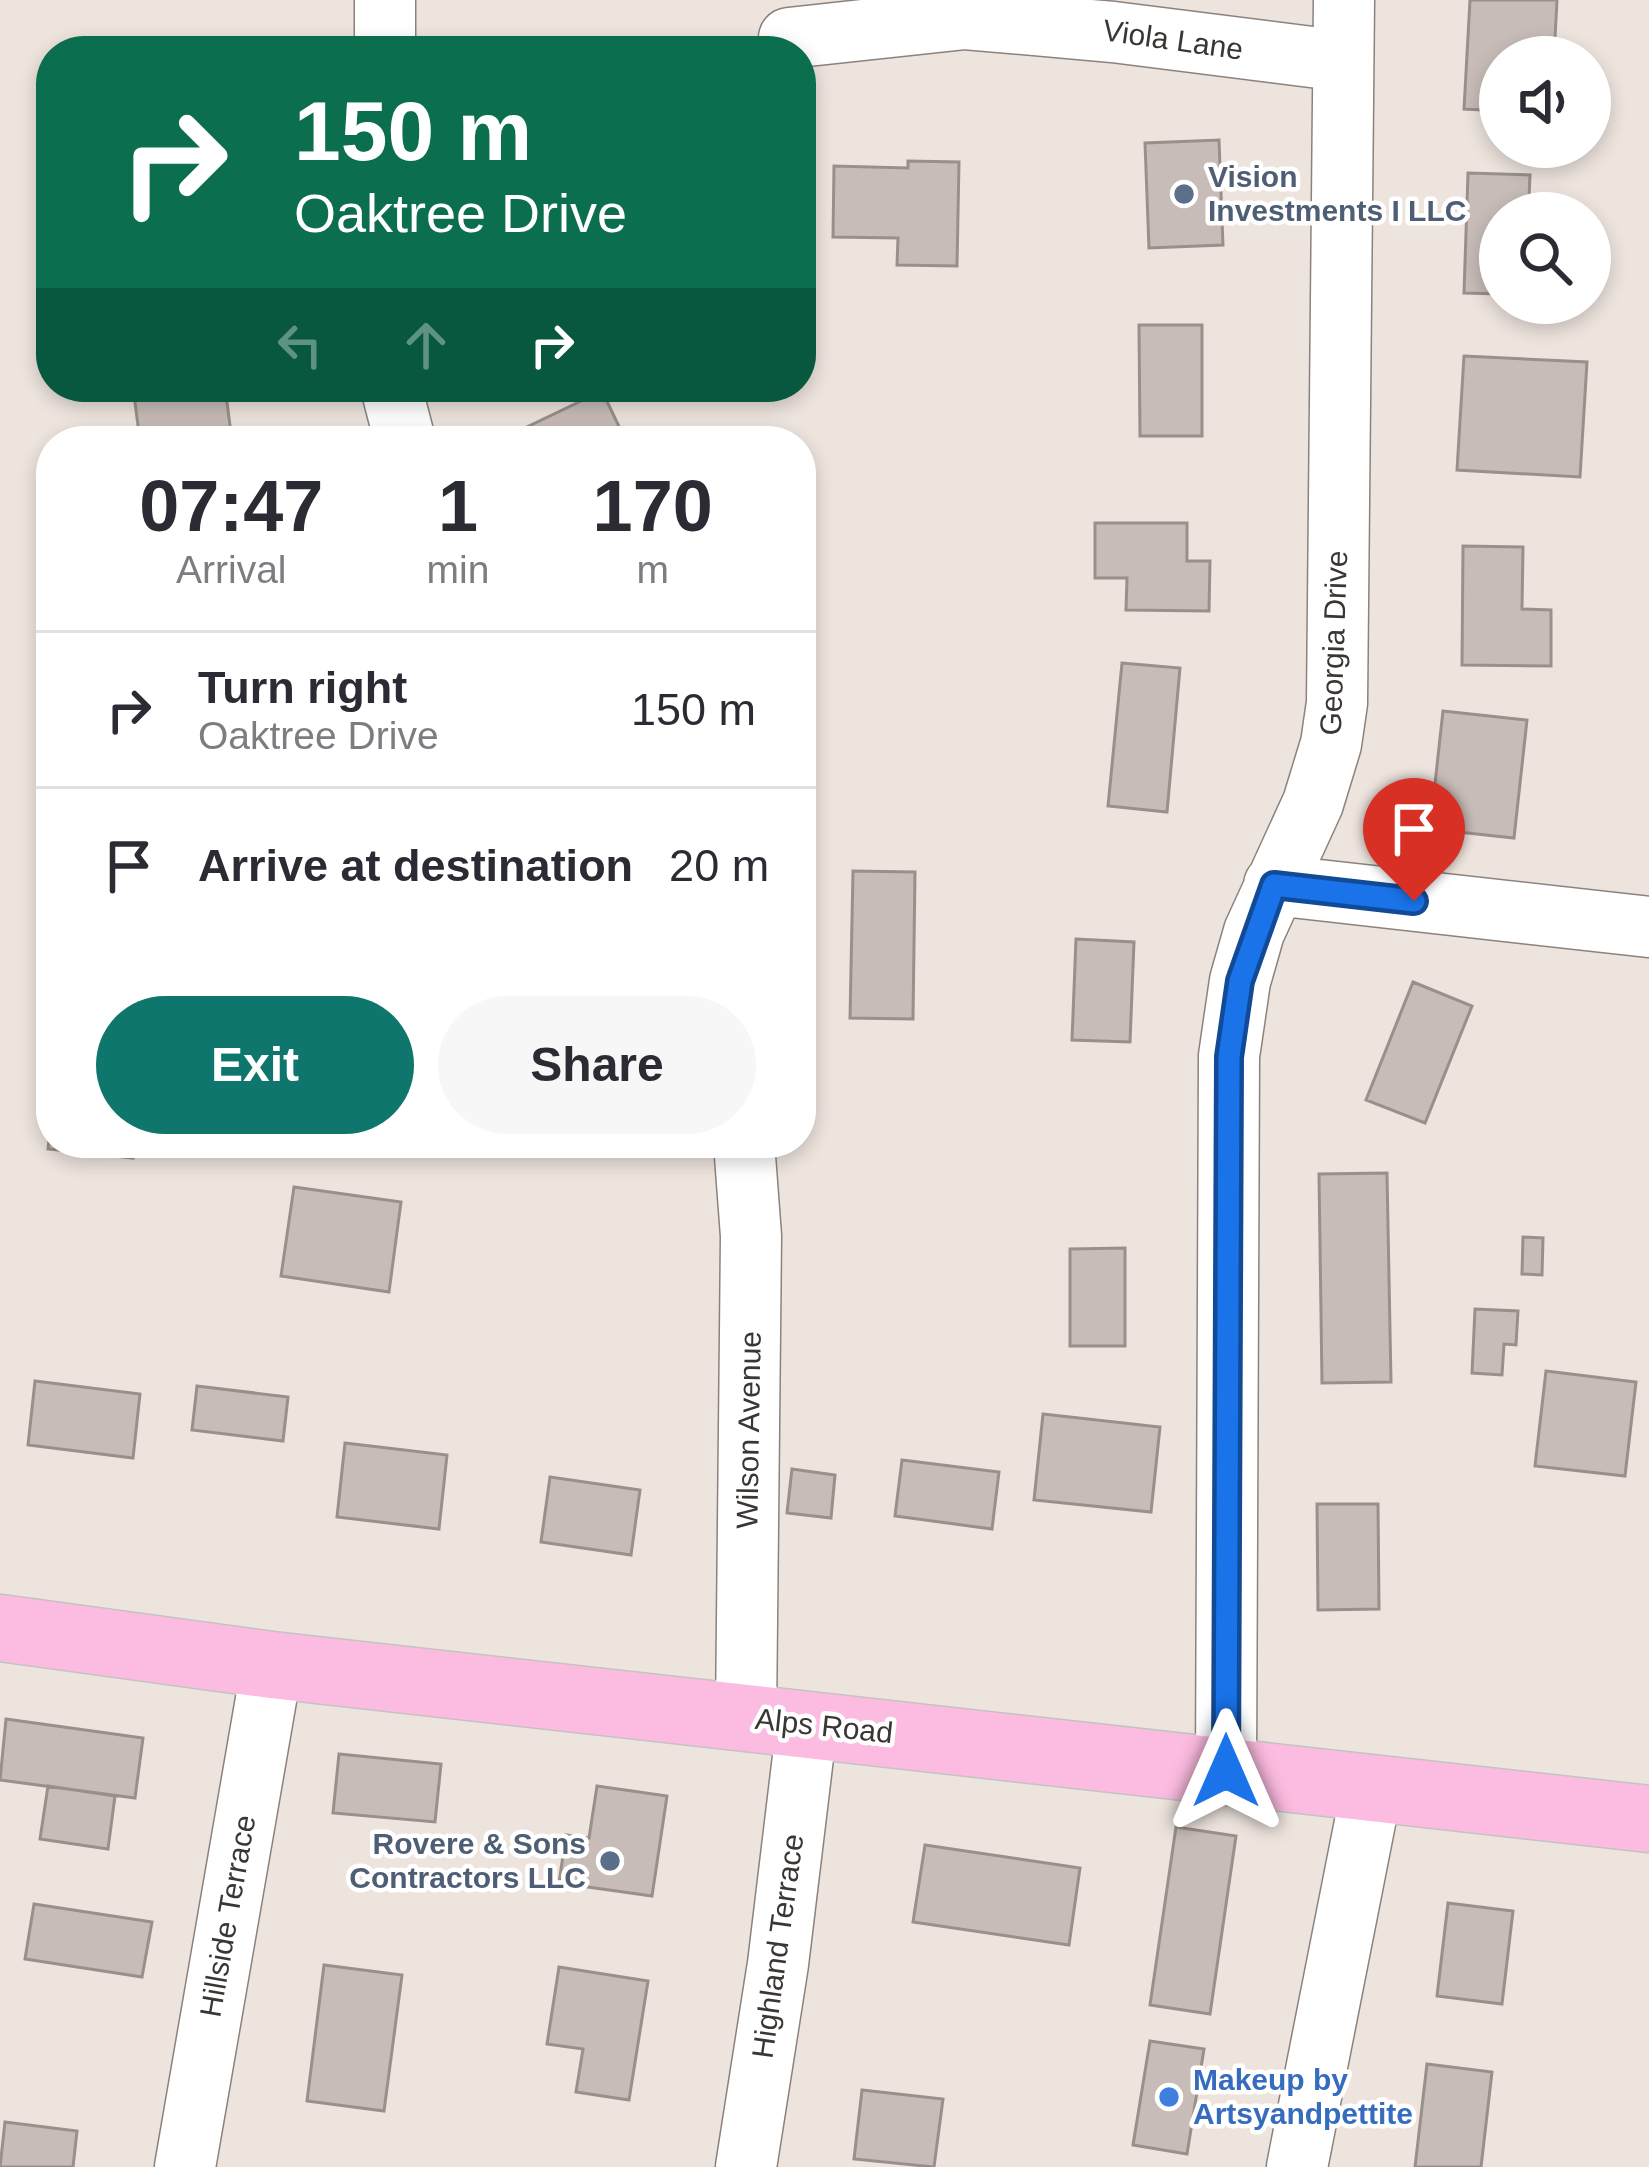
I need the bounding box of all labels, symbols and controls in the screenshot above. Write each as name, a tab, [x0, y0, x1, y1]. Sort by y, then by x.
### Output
street label: Viola Lane	[1101, 13, 1245, 66]
map controls	[1479, 36, 1611, 324]
button: sound	[1479, 36, 1611, 168]
icon: right	[96, 84, 252, 240]
text: 150 m	[294, 84, 532, 178]
place label: Vision Investments I LLC	[1208, 160, 1466, 227]
marker: Vision Investments I LLC	[1171, 181, 1197, 207]
text: Oaktree Drive	[294, 183, 627, 243]
button: search	[1479, 192, 1611, 324]
icon: left	[267, 312, 333, 378]
icon: ahead	[393, 312, 459, 378]
icon: right	[519, 312, 585, 378]
text: 07:47	[139, 466, 323, 546]
text: 1	[438, 466, 478, 546]
text: 170	[593, 466, 713, 546]
text: Arrival	[176, 548, 287, 591]
text: min	[427, 548, 489, 591]
text: m	[636, 548, 669, 591]
street label: Georgia Drive	[1314, 550, 1353, 736]
text: Turn right	[198, 662, 407, 713]
icon: right	[96, 677, 162, 743]
text: 150 m	[631, 684, 756, 735]
text: Oaktree Drive	[198, 714, 439, 757]
pin	[1363, 778, 1465, 901]
icon: arrive	[1381, 796, 1447, 862]
icon: arrive	[96, 833, 162, 899]
text: Arrive at destination	[198, 840, 633, 891]
text: 20 m	[669, 840, 769, 891]
button: Exit	[96, 996, 414, 1134]
button: Share	[438, 996, 756, 1134]
street label: Wilson Avenue	[730, 1331, 767, 1529]
street label: Alps Road	[753, 1702, 895, 1749]
position arrow	[1163, 1708, 1289, 1834]
street label: Hillside Terrace	[194, 1812, 262, 2019]
place label: Rovere & Sons Contractors LLC	[349, 1827, 586, 1894]
street label: Highland Terrace	[745, 1832, 810, 2060]
marker: Rovere & Sons Contractors LLC	[597, 1848, 623, 1874]
place label: Makeup by Artsyandpettite	[1193, 2063, 1413, 2130]
marker: Makeup by Artsyandpettite	[1156, 2084, 1182, 2110]

